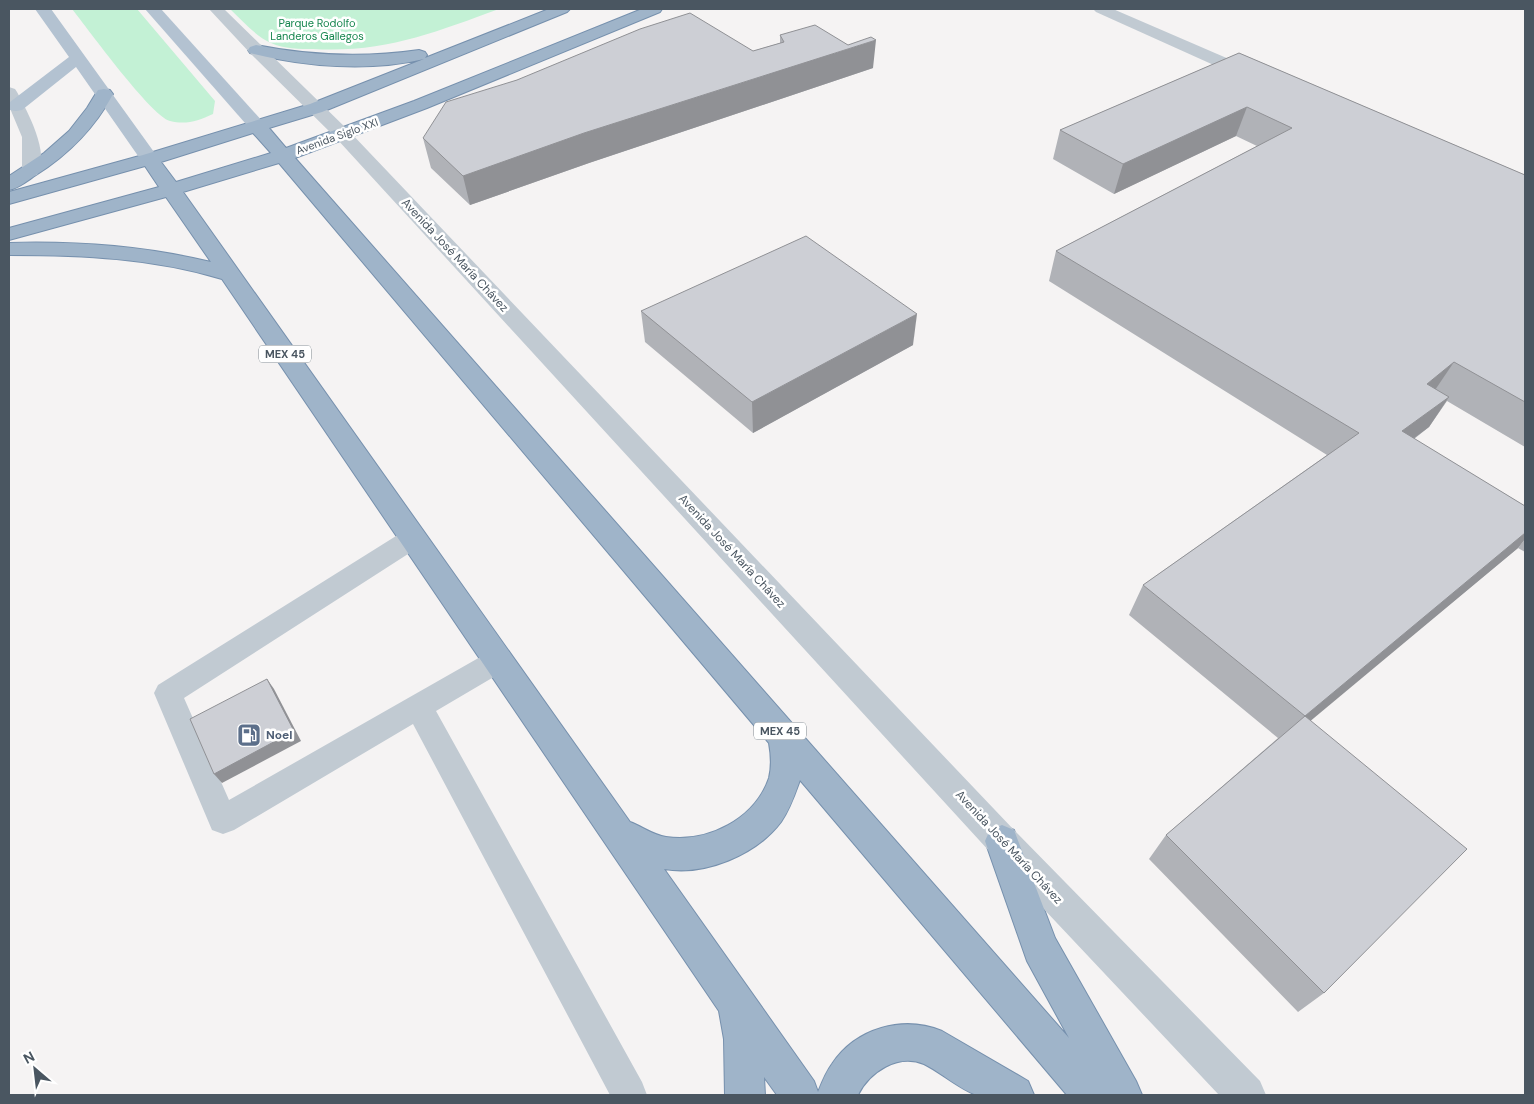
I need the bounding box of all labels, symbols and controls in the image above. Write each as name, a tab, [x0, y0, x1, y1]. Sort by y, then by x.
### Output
park label: Parque Rodolfo Landeros Gallegos	[270, 16, 364, 43]
street label: Avenida Siglo XXI	[294, 115, 380, 157]
street label: Avenida José María Chávez	[398, 195, 512, 315]
road number: MEX 45	[259, 346, 311, 362]
street label: Avenida José María Chávez	[675, 491, 789, 611]
fuel station icon: Noel	[236, 722, 262, 748]
road number: MEX 45	[754, 722, 806, 739]
place label: Noel	[266, 727, 293, 743]
street label: Avenida José María Chávez	[952, 787, 1066, 907]
north arrow	[10, 1044, 60, 1094]
text: N	[20, 1047, 38, 1068]

